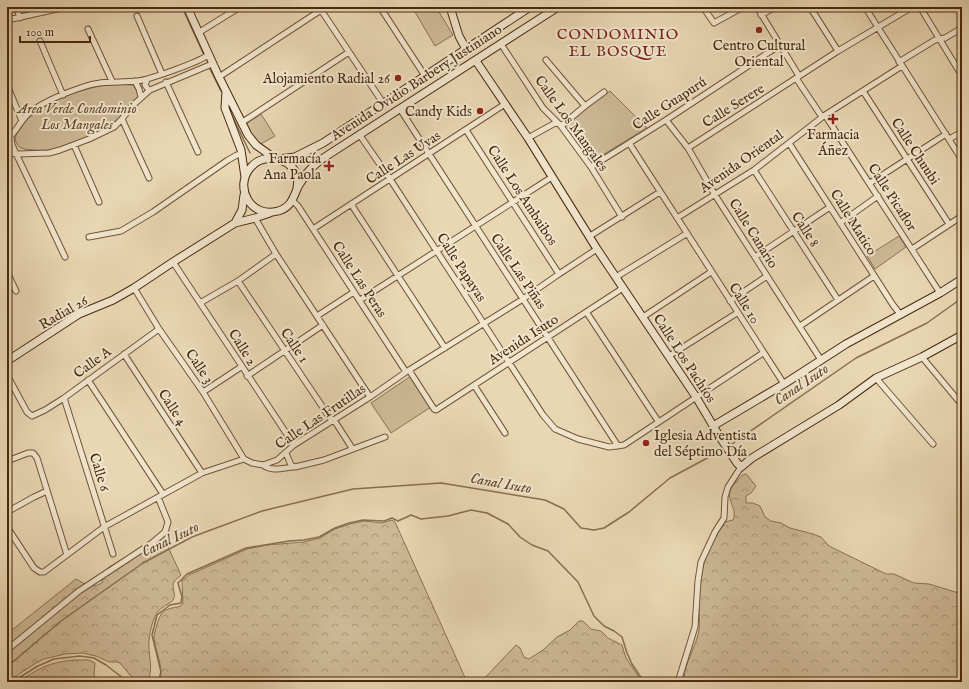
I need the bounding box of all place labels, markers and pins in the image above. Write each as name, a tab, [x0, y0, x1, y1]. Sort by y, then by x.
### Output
marker: Centro Cultural Oriental	[754, 25, 764, 35]
place label: Centro Cultural Oriental	[713, 37, 805, 71]
place label: Alojamiento Radial 26	[262, 70, 391, 88]
marker: Alojamiento Radial 26	[393, 73, 403, 83]
place label: Candy Kids	[405, 103, 472, 121]
marker: Candy Kids	[475, 106, 485, 116]
marker: Farmacia Áñez	[828, 114, 838, 124]
place label: Farmacia Áñez	[807, 126, 860, 160]
place label: Farmacía Ana Paola	[263, 150, 322, 184]
marker: Farmacía Ana Paola	[324, 161, 334, 171]
place label: Iglesia Adventista del Séptimo Día	[654, 427, 758, 461]
marker: Iglesia Adventista del Séptimo Día	[641, 438, 651, 448]

